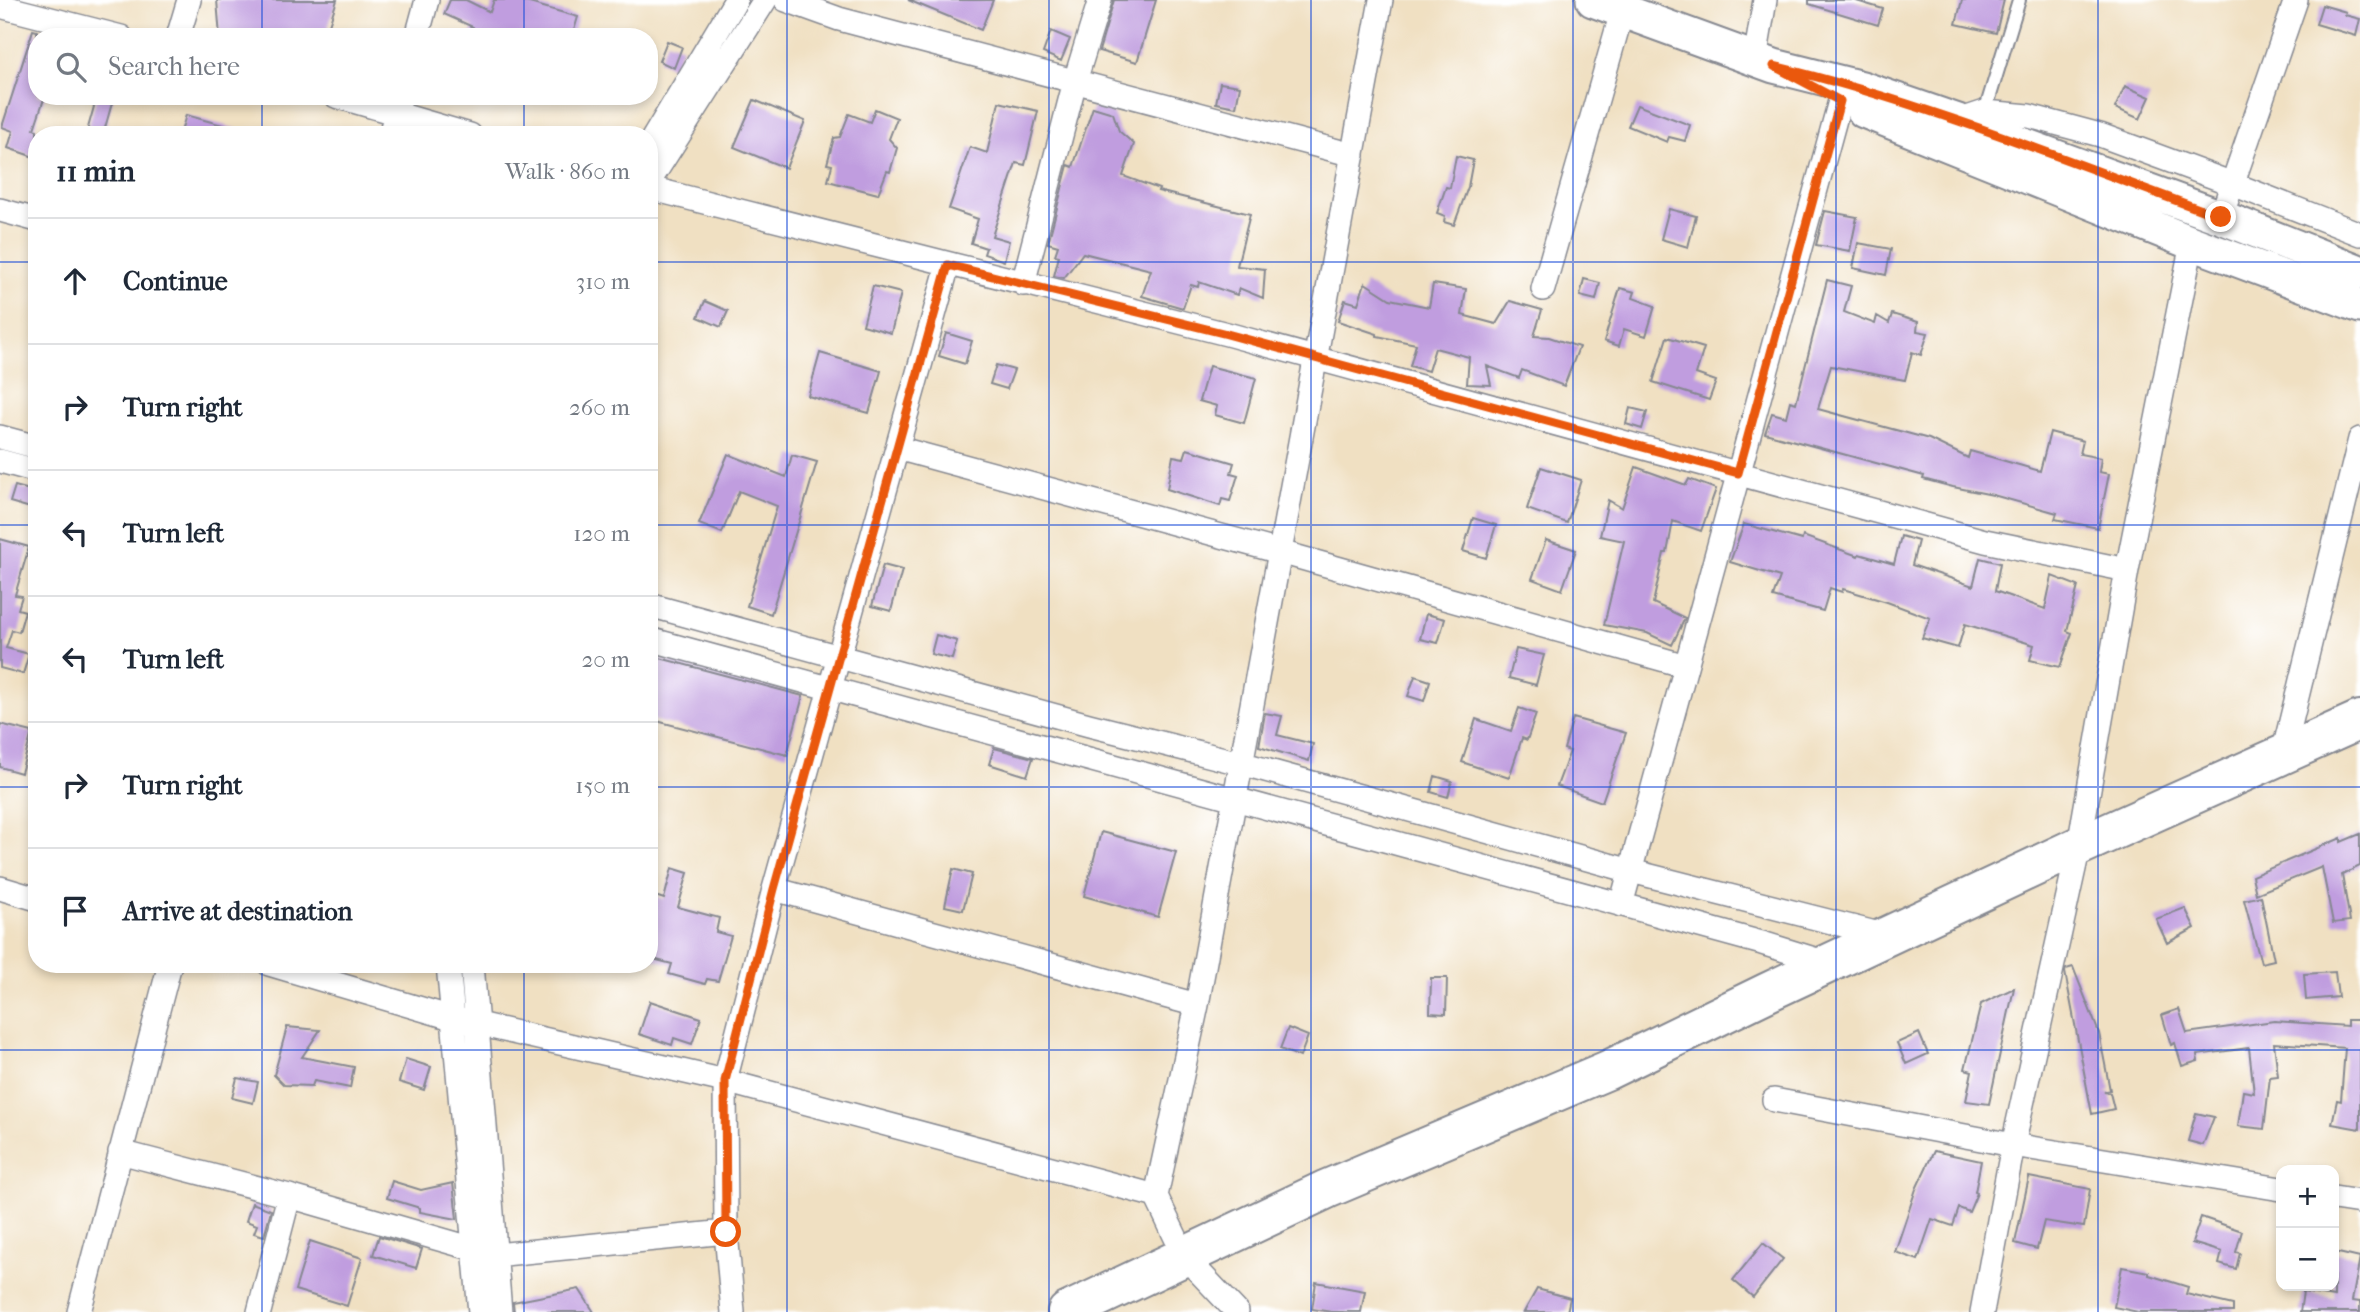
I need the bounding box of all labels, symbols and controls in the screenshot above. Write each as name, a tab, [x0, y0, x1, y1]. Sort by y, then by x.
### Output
search box	[28, 28, 658, 105]
icon: search	[52, 48, 90, 86]
text: Search here	[108, 51, 240, 82]
text: 11 min	[56, 154, 135, 189]
text: Walk · 860 m	[505, 158, 630, 185]
route end	[2205, 201, 2236, 232]
icon: ahead	[56, 262, 94, 300]
text: Continue	[123, 266, 228, 297]
text: 310 m	[576, 268, 630, 295]
icon: right	[56, 388, 94, 426]
text: Turn right	[123, 392, 243, 423]
text: 260 m	[569, 394, 630, 421]
icon: left	[56, 514, 94, 552]
text: Turn left	[123, 518, 224, 549]
text: 120 m	[573, 520, 630, 547]
icon: left	[56, 640, 94, 678]
text: Turn left	[123, 644, 224, 675]
text: 20 m	[581, 646, 630, 673]
icon: right	[56, 766, 94, 804]
text: Turn right	[123, 770, 243, 801]
text: 150 m	[575, 772, 630, 799]
icon: arrive	[56, 892, 94, 930]
text: Arrive at destination	[123, 896, 353, 927]
map controls	[2276, 1165, 2339, 1291]
button: +	[2276, 1165, 2339, 1228]
route start	[710, 1216, 741, 1247]
button: −	[2276, 1228, 2339, 1291]

